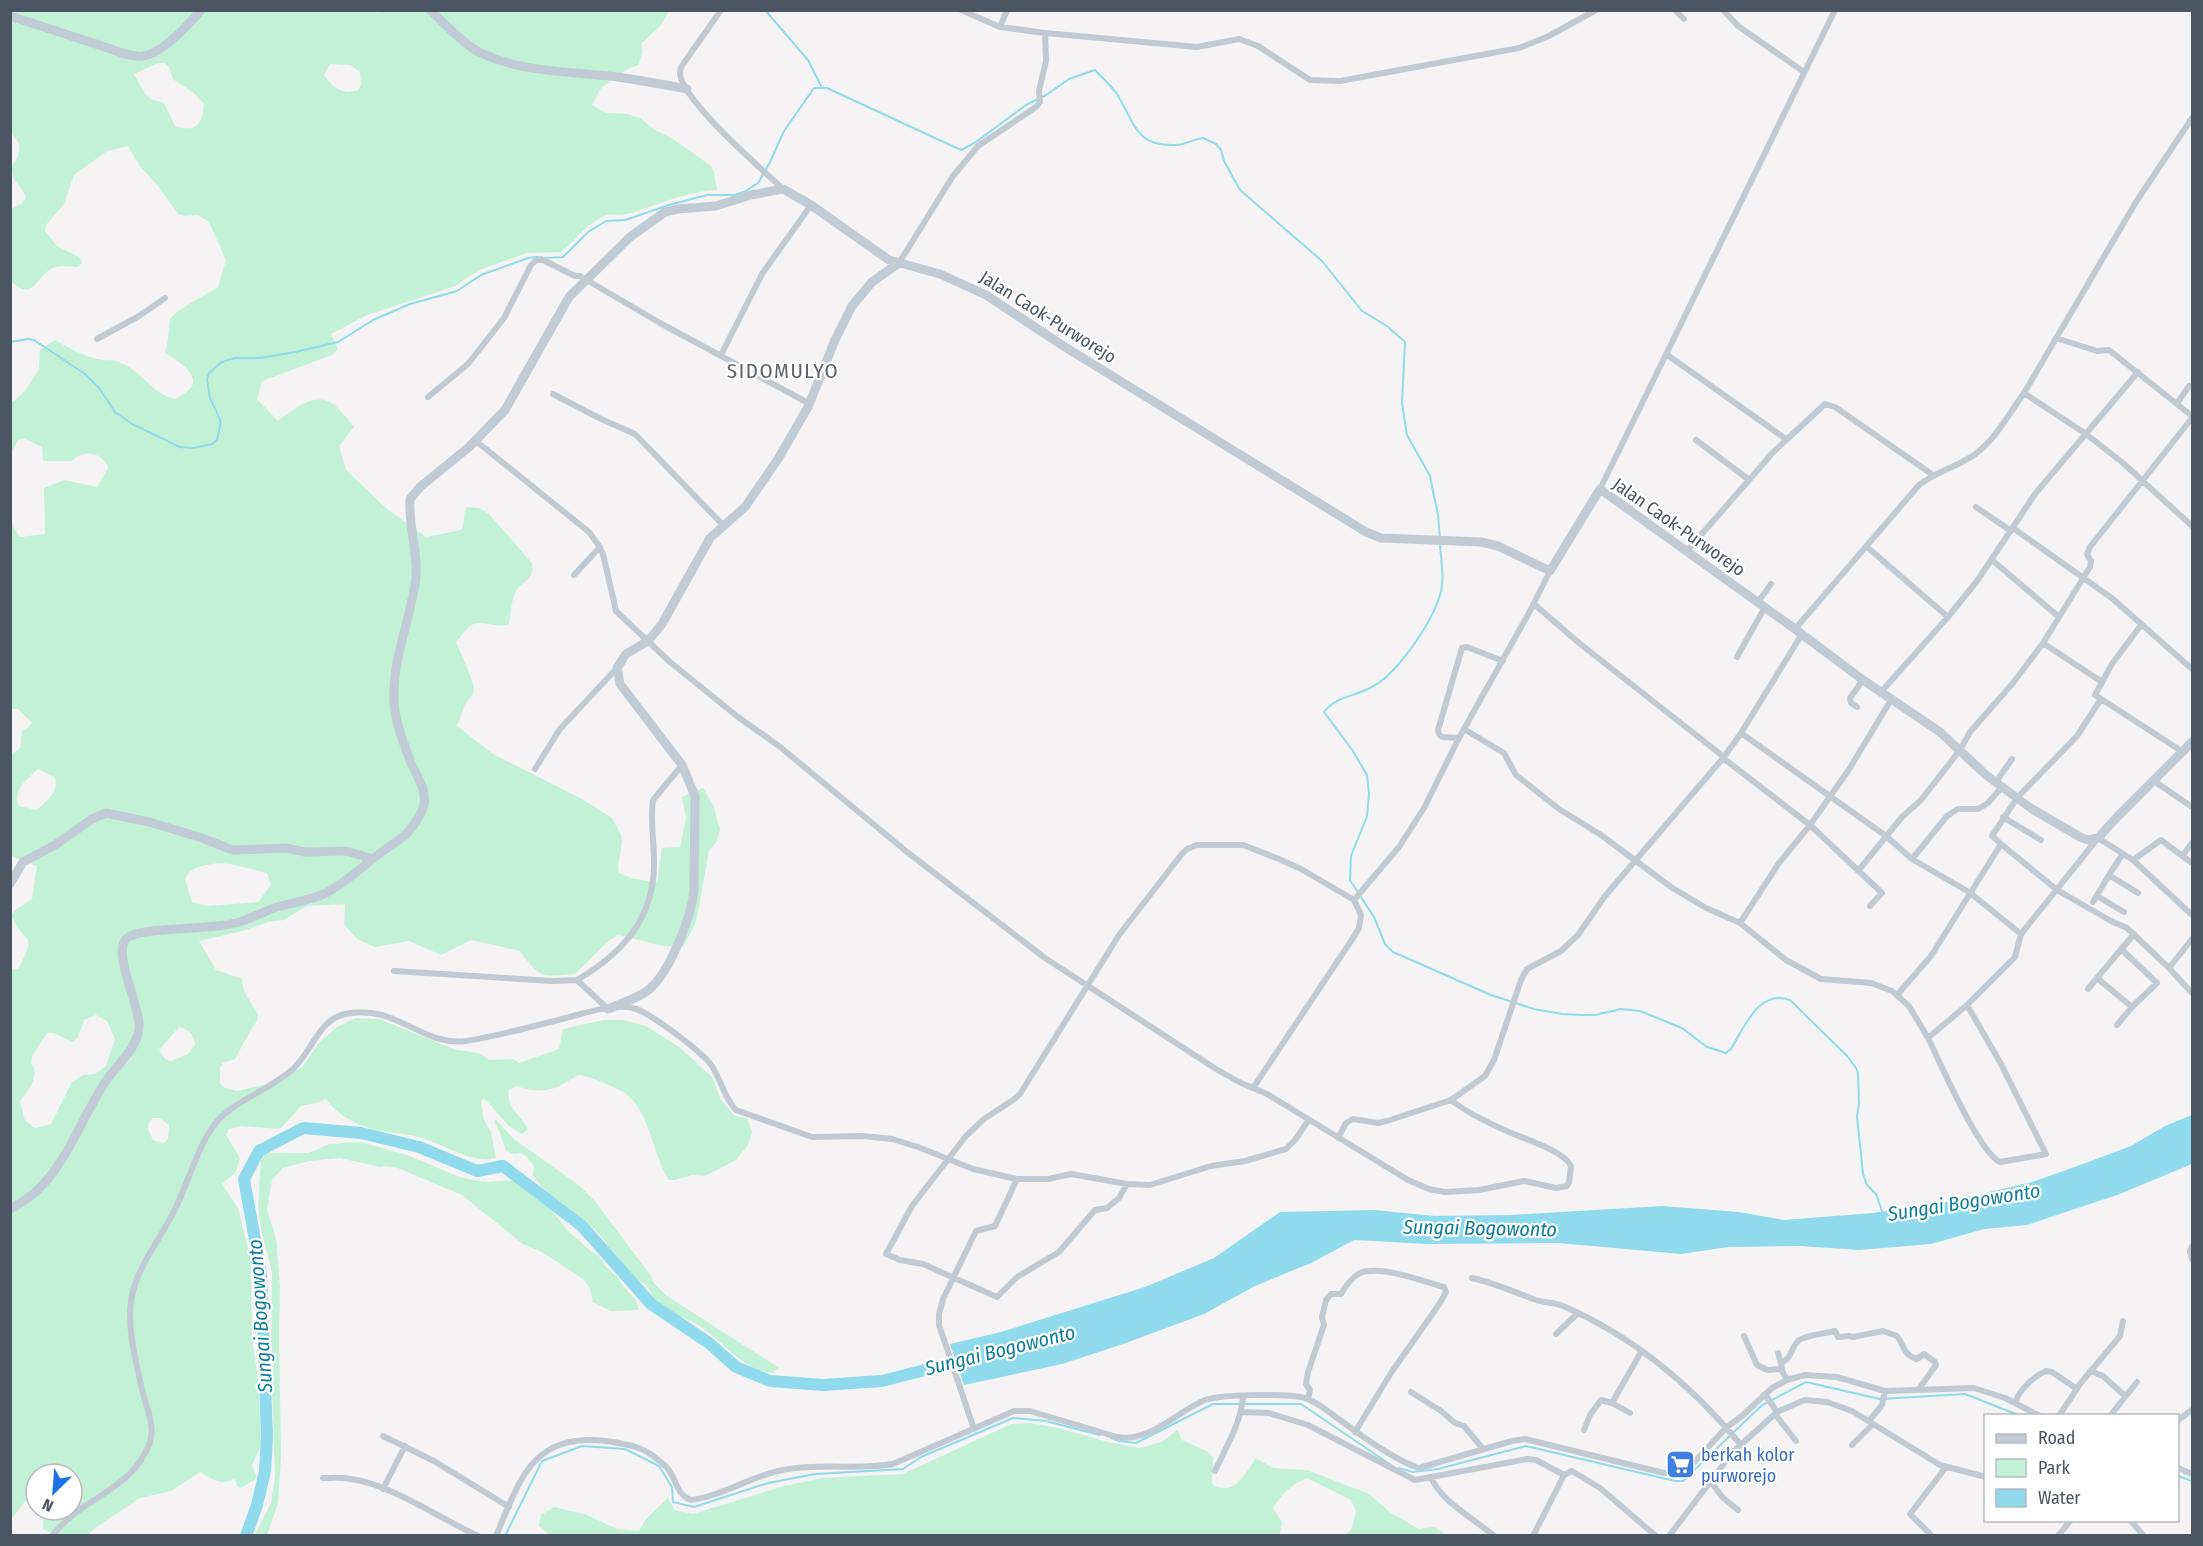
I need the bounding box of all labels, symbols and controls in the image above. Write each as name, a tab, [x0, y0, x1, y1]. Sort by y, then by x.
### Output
street label: Jalan Caok-Purworejo	[976, 266, 1120, 368]
district label: SIDOMULYO	[727, 358, 839, 384]
street label: Jalan Caok-Purworejo	[1608, 473, 1750, 581]
water label: Sungai Bogowonto	[1885, 1178, 2042, 1226]
water label: Sungai Bogowonto	[1402, 1215, 1557, 1241]
water label: Sungai Bogowonto	[243, 1238, 277, 1395]
water label: Sungai Bogowonto	[921, 1320, 1078, 1381]
legend	[1984, 1414, 2179, 1522]
text: Road	[2038, 1427, 2075, 1449]
place label: berkah kolor purworejo	[1701, 1444, 1795, 1487]
supermarket icon: berkah kolor purworejo	[1664, 1449, 1696, 1481]
text: Park	[2038, 1457, 2071, 1479]
north arrow	[24, 1462, 84, 1522]
text: Water	[2038, 1487, 2081, 1509]
text: N	[40, 1495, 56, 1516]

